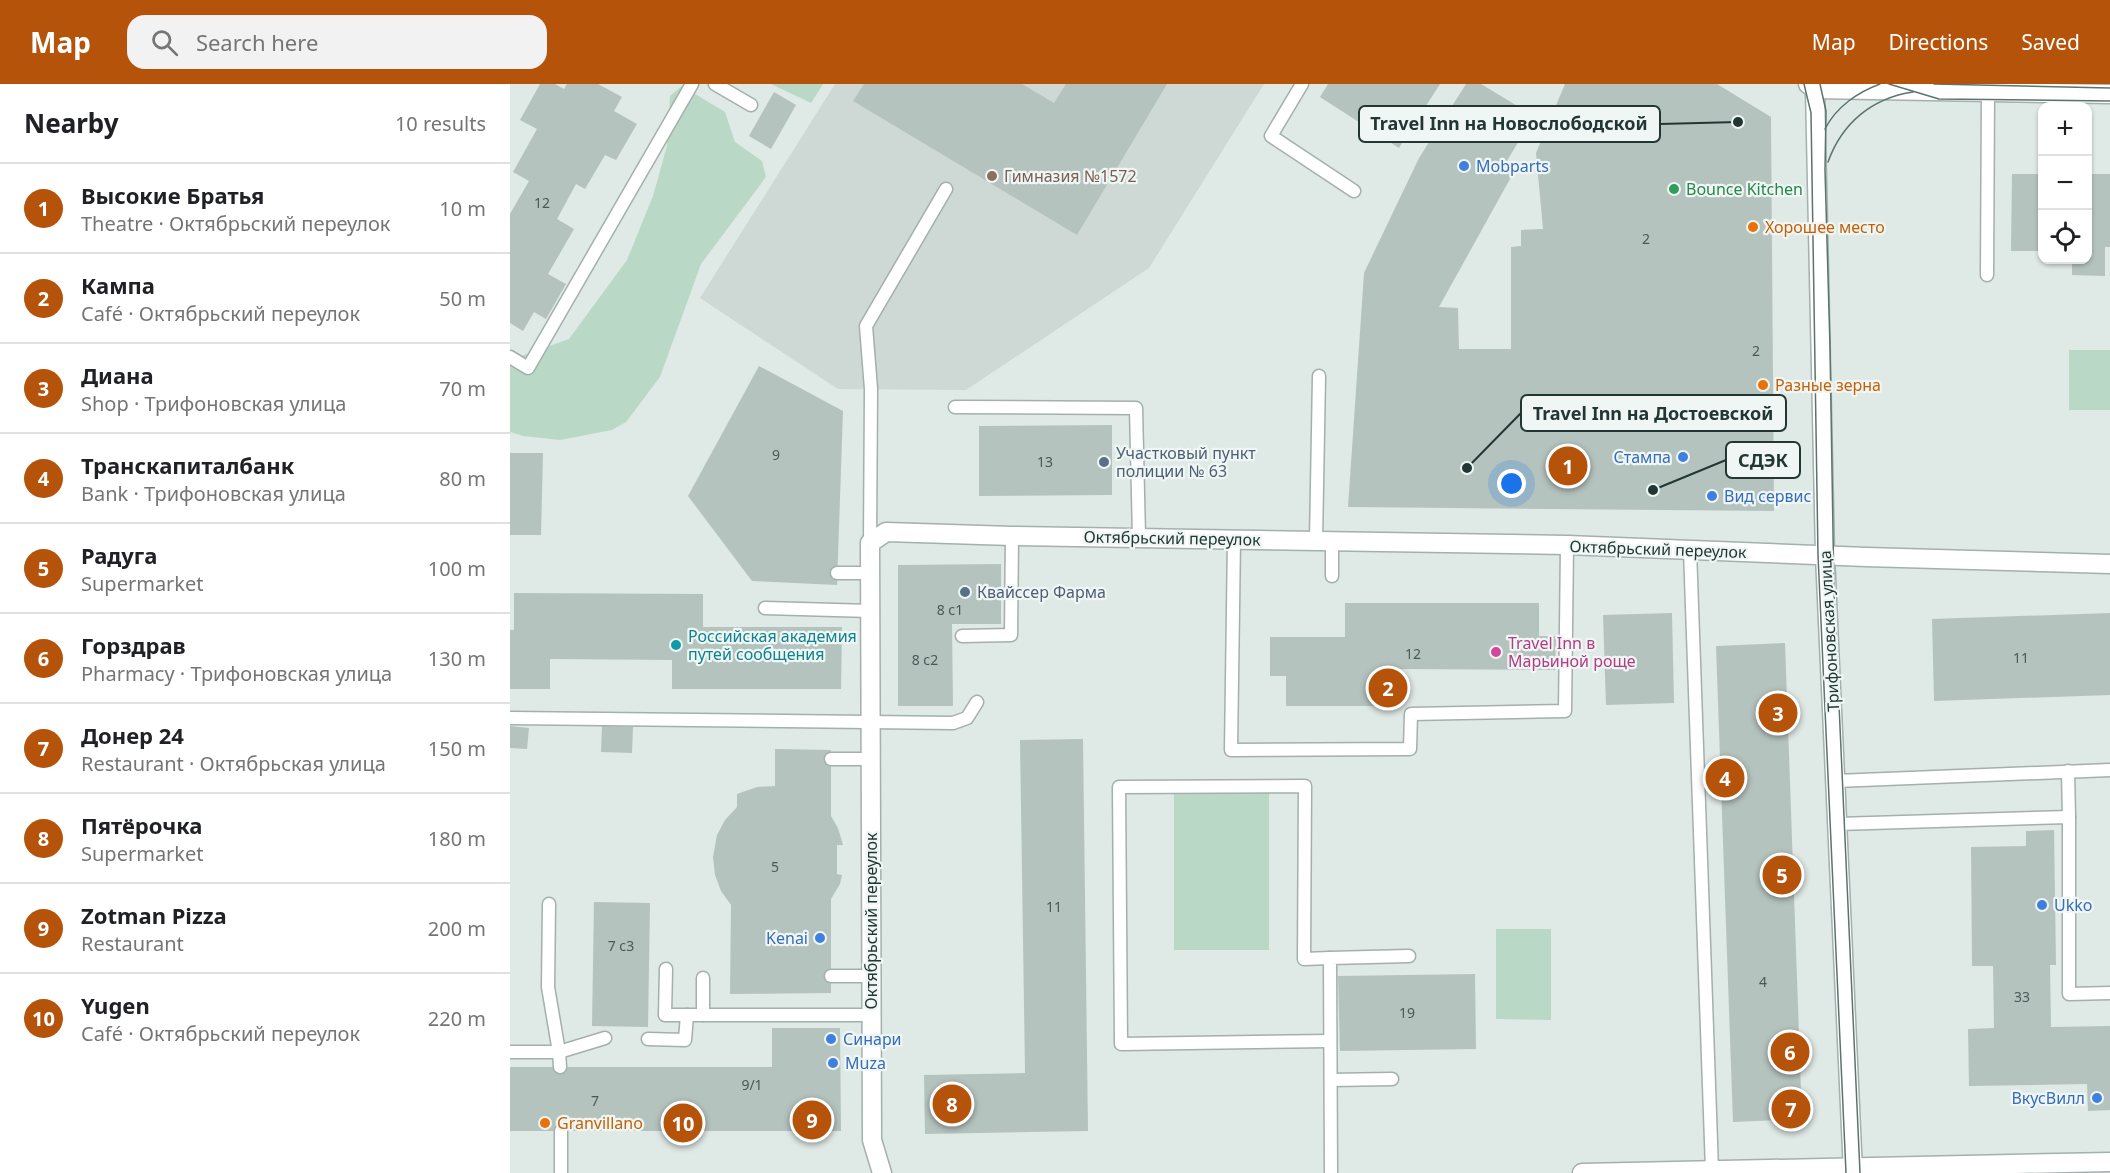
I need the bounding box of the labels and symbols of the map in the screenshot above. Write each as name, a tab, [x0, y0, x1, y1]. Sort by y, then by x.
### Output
callout: Travel Inn на Новослободской	[1359, 106, 1660, 142]
text: Travel Inn на Новослободской	[1370, 111, 1648, 135]
place label: Mobparts	[1476, 155, 1549, 177]
marker: Mobparts	[1457, 159, 1471, 173]
place label: Гимназия №1572	[1004, 165, 1137, 187]
marker: Гимназия №1572	[985, 169, 999, 183]
place label: Bounce Kitchen	[1686, 178, 1803, 200]
marker: Bounce Kitchen	[1667, 182, 1681, 196]
house number: 12	[534, 193, 550, 212]
place label: Хорошее место	[1765, 216, 1885, 238]
marker: Хорошее место	[1746, 220, 1760, 234]
house number: 2	[1642, 229, 1650, 248]
house number: 2	[1752, 341, 1760, 360]
place label: Разные зерна	[1775, 374, 1881, 396]
marker: Разные зерна	[1756, 378, 1770, 392]
callout: Travel Inn на Достоевской	[1521, 395, 1786, 431]
text: Travel Inn на Достоевской	[1533, 401, 1773, 425]
place label: Участковый пункт полиции № 63	[1116, 442, 1256, 482]
callout: СДЭК	[1726, 442, 1800, 478]
pin: 1	[1548, 444, 1588, 488]
house number: 9	[772, 445, 780, 464]
place label: Стампа	[1614, 446, 1671, 468]
text: СДЭК	[1738, 448, 1788, 472]
marker: Стампа	[1676, 450, 1690, 464]
house number: 13	[1037, 452, 1053, 471]
marker: Участковый пункт полиции № 63	[1097, 455, 1111, 469]
your location	[1497, 469, 1526, 498]
place label: Вид сервис	[1724, 485, 1811, 507]
marker: Вид сервис	[1705, 489, 1719, 503]
street label: Октябрьский переулок	[1083, 525, 1261, 551]
street label: Октябрьский переулок	[1569, 535, 1747, 563]
street label: Трифоновская улица	[1814, 550, 1844, 712]
place label: Квайссер Фарма	[977, 581, 1106, 603]
marker: Квайссер Фарма	[958, 585, 972, 599]
house number: 8 с1	[937, 600, 963, 619]
place label: Российская академия путей сообщения	[688, 625, 857, 665]
place label: Travel Inn в Марьиной роще	[1508, 632, 1636, 672]
marker: Российская академия путей сообщения	[669, 638, 683, 652]
house number: 12	[1405, 644, 1421, 663]
marker: Travel Inn в Марьиной роще	[1489, 645, 1503, 659]
house number: 11	[2013, 648, 2029, 667]
house number: 8 с2	[912, 650, 938, 669]
pin: 2	[1368, 666, 1408, 710]
pin: 3	[1758, 690, 1798, 736]
pin: 4	[1706, 756, 1744, 800]
street label: Октябрьский переулок	[860, 832, 882, 1010]
pin: 5	[1762, 852, 1802, 898]
house number: 5	[771, 857, 779, 876]
place label: Ukko	[2054, 894, 2092, 916]
house number: 11	[1046, 897, 1062, 916]
marker: Ukko	[2035, 898, 2049, 912]
place label: Kenai	[766, 927, 808, 949]
marker: Kenai	[813, 931, 827, 945]
house number: 7 с3	[608, 936, 634, 955]
house number: 4	[1759, 972, 1767, 991]
house number: 33	[2014, 987, 2030, 1006]
house number: 19	[1399, 1003, 1415, 1022]
place label: Синари	[843, 1028, 902, 1050]
pin: 6	[1770, 1030, 1810, 1074]
marker: Синари	[824, 1032, 838, 1046]
place label: Muza	[845, 1052, 886, 1074]
marker: Muza	[826, 1056, 840, 1070]
house number: 9/1	[741, 1075, 763, 1094]
pin: 8	[932, 1082, 972, 1126]
pin: 7	[1772, 1086, 1810, 1132]
place label: ВкусВилл	[2011, 1087, 2085, 1109]
house number: 7	[591, 1091, 599, 1110]
marker: ВкусВилл	[2090, 1091, 2104, 1105]
pin: 9	[792, 1098, 832, 1142]
pin: 10	[664, 1100, 702, 1146]
place label: Granvillano	[557, 1112, 643, 1134]
marker: Granvillano	[538, 1116, 552, 1130]

